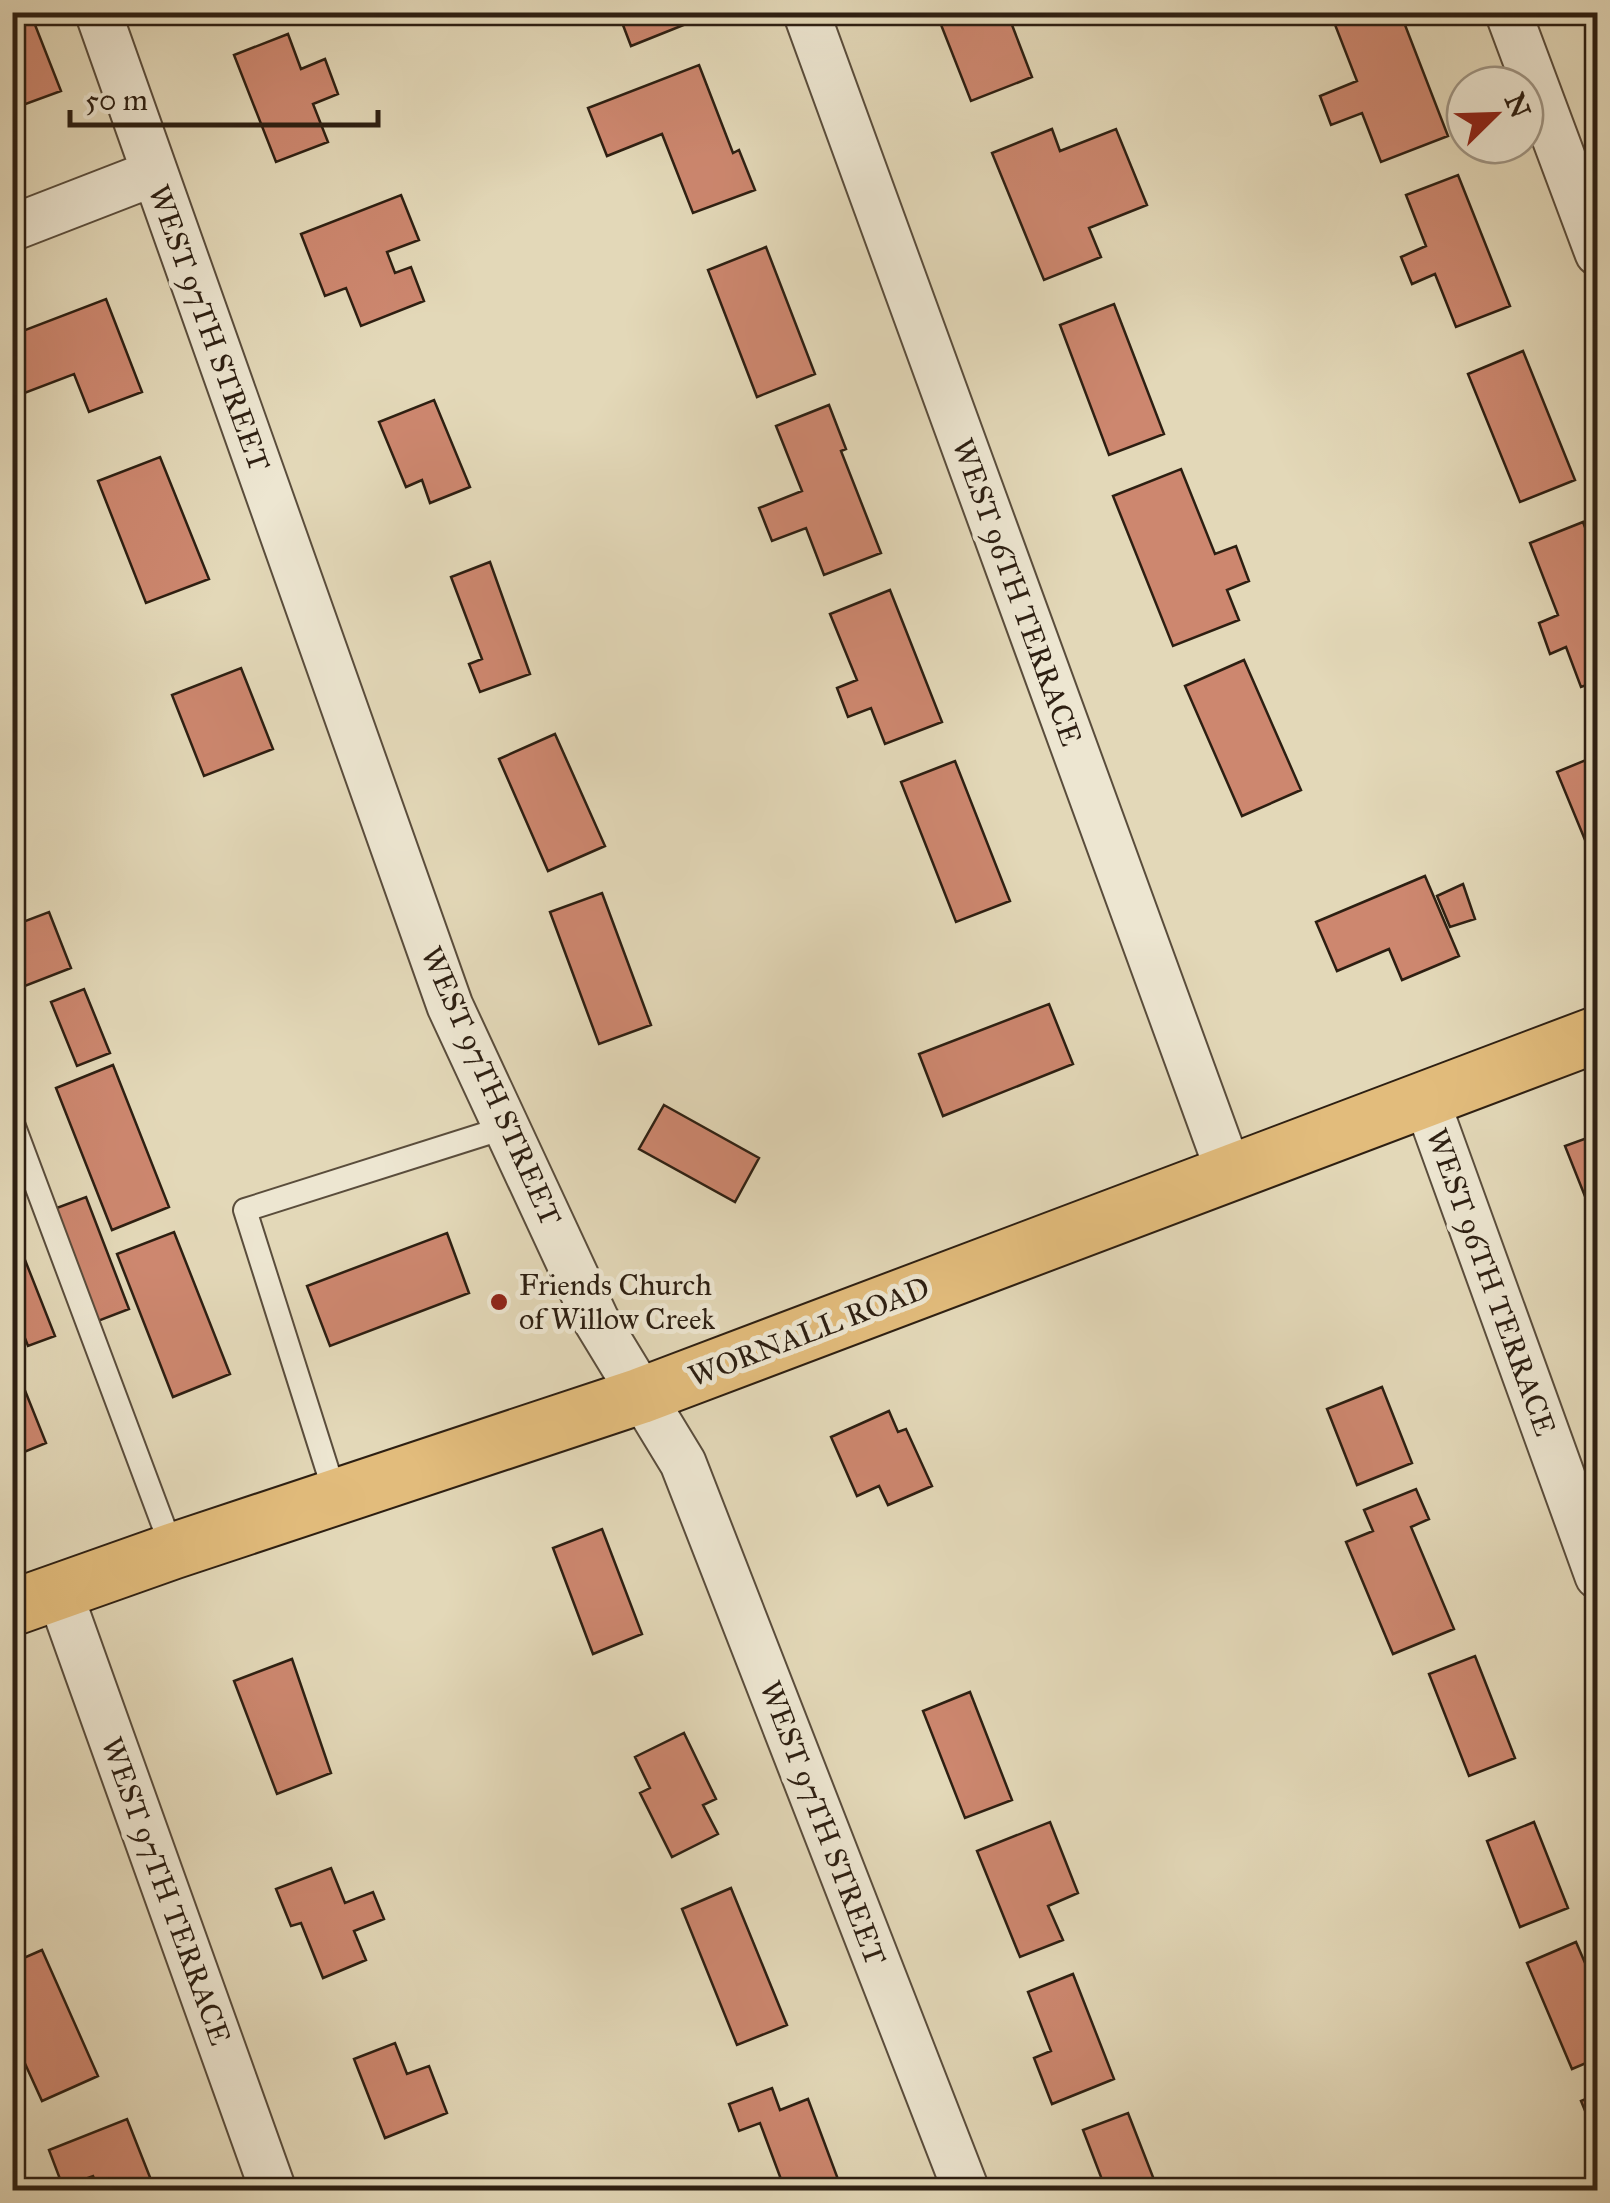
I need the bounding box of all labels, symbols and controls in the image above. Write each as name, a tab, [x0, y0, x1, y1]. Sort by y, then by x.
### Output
scale bar	[70, 65, 378, 127]
north arrow	[1445, 65, 1545, 165]
text: 50 m	[85, 82, 148, 118]
text: N	[1497, 88, 1538, 123]
street label: WEST 97TH STREET	[140, 180, 278, 476]
street label: WEST 96TH TERRACE	[944, 433, 1089, 751]
street label: WEST 97TH STREET	[412, 941, 569, 1232]
street label: WEST 96TH TERRACE	[1418, 1123, 1563, 1441]
place label: Friends Church of Willow Creek	[519, 1267, 715, 1337]
street label: WORNALL ROAD	[684, 1269, 934, 1395]
marker: Friends Church of Willow Creek	[488, 1291, 510, 1313]
street label: WEST 97TH STREET	[751, 1676, 894, 1971]
street label: WEST 97TH TERRACE	[93, 1732, 239, 2050]

